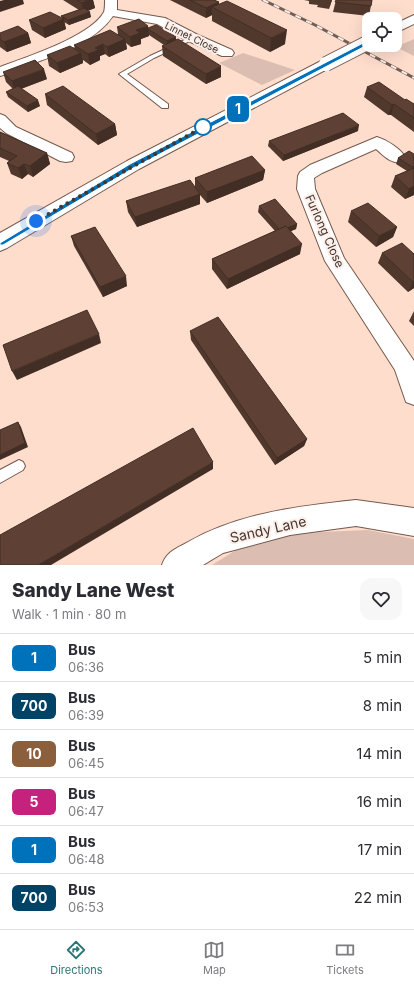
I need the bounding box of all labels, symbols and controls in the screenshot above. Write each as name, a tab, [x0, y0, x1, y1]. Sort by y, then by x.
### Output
map controls	[362, 12, 402, 52]
button: locate	[362, 12, 402, 52]
street label: Linnet Close	[163, 19, 221, 55]
line badge: 1	[225, 96, 251, 122]
text: 1	[235, 100, 241, 117]
unlabelled marker	[194, 118, 212, 136]
street label: Furlong Close	[302, 192, 348, 270]
your location	[26, 211, 46, 231]
street label: Sandy Lane	[228, 512, 308, 546]
button: heart	[360, 578, 402, 620]
text: Sandy Lane West	[12, 579, 174, 602]
text: Walk · 1 min · 80 m	[12, 606, 126, 622]
text: Bus	[68, 640, 96, 659]
text: 5 min	[363, 648, 402, 667]
text: 1	[31, 649, 37, 666]
text: 06:36	[68, 659, 104, 675]
text: Bus	[68, 688, 96, 707]
text: 8 min	[363, 696, 402, 715]
text: 700	[21, 697, 47, 714]
text: 06:39	[68, 707, 104, 723]
text: Bus	[68, 736, 96, 755]
text: 14 min	[356, 744, 402, 763]
text: 10	[26, 745, 42, 762]
text: 06:45	[68, 755, 104, 771]
text: Bus	[68, 784, 96, 803]
text: 16 min	[357, 792, 402, 811]
text: 5	[30, 793, 38, 810]
text: 06:47	[68, 803, 104, 819]
text: Bus	[68, 832, 96, 851]
text: 17 min	[358, 840, 402, 859]
text: 1	[31, 841, 37, 858]
text: 06:48	[68, 851, 104, 867]
text: Bus	[68, 880, 96, 899]
text: 22 min	[354, 888, 402, 907]
text: 700	[21, 889, 47, 906]
text: 06:53	[68, 899, 104, 915]
tab: Directions	[50, 939, 103, 977]
tab: Map	[203, 939, 226, 977]
tab: Tickets	[326, 939, 364, 977]

